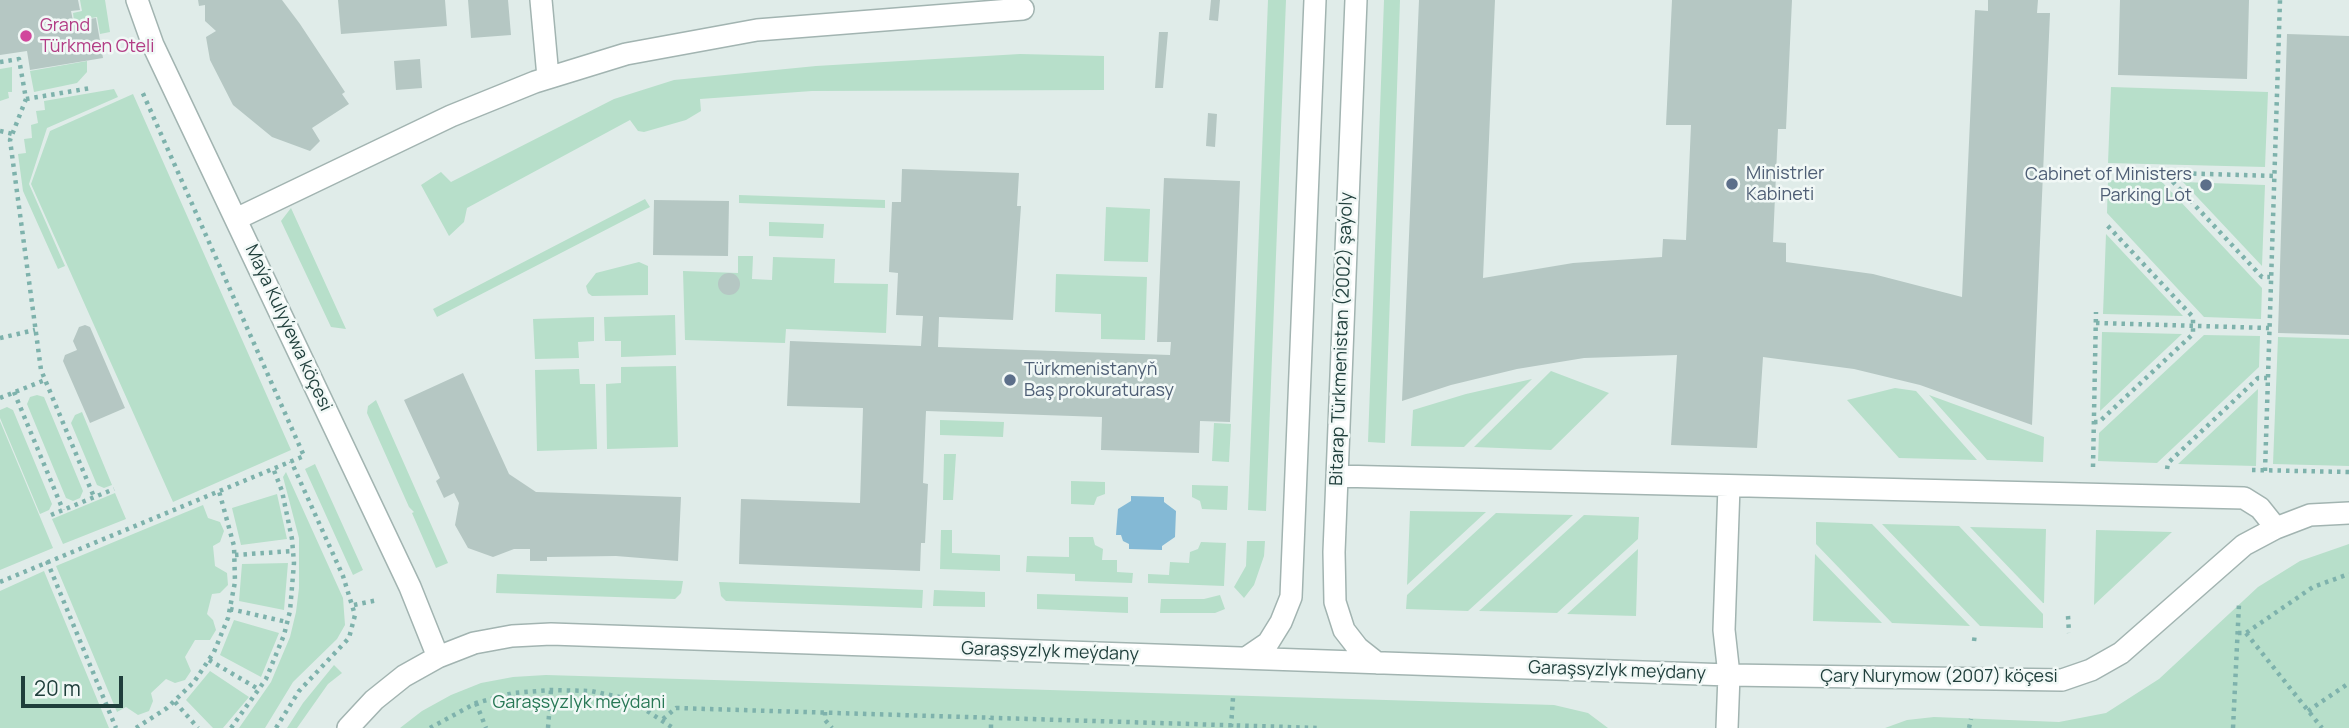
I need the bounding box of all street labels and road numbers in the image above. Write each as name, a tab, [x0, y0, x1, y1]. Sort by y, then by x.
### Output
street label: Bitarap Türkmenistan (2002) şaýoly	[1326, 192, 1358, 486]
street label: Maýa Kulyýewa köçesi	[240, 241, 336, 415]
street label: Garaşsyzlyk meýdany	[961, 638, 1139, 666]
street label: Garaşsyzlyk meýdany	[1528, 657, 1706, 685]
street label: Çary Nurymow (2007) köçesi	[1820, 666, 2058, 688]

